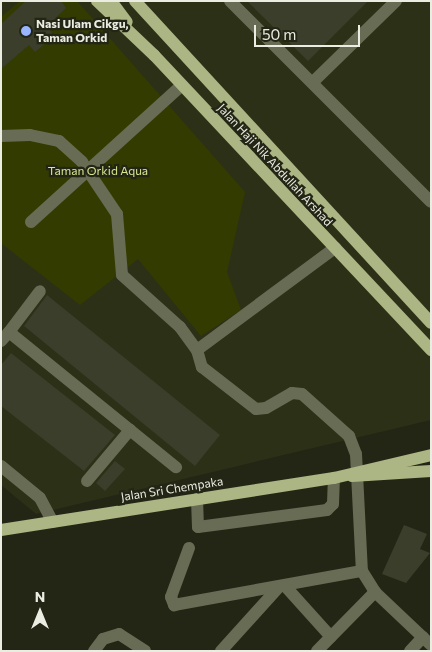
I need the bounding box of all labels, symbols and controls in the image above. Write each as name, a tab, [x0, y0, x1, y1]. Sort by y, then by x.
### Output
scale bar	[257, 15, 363, 47]
place label: Nasi Ulam Cikgu, Taman Orkid	[36, 17, 129, 45]
marker: Nasi Ulam Cikgu, Taman Orkid	[20, 25, 32, 37]
text: 50 m	[262, 25, 296, 43]
street label: Jalan Haji Nik Abdullah Arshad	[215, 101, 335, 229]
park label: Taman Orkid Aqua	[48, 164, 148, 178]
street label: Jalan Sri Chempaka	[120, 474, 224, 504]
north arrow	[15, 587, 65, 637]
text: N	[35, 588, 45, 605]

